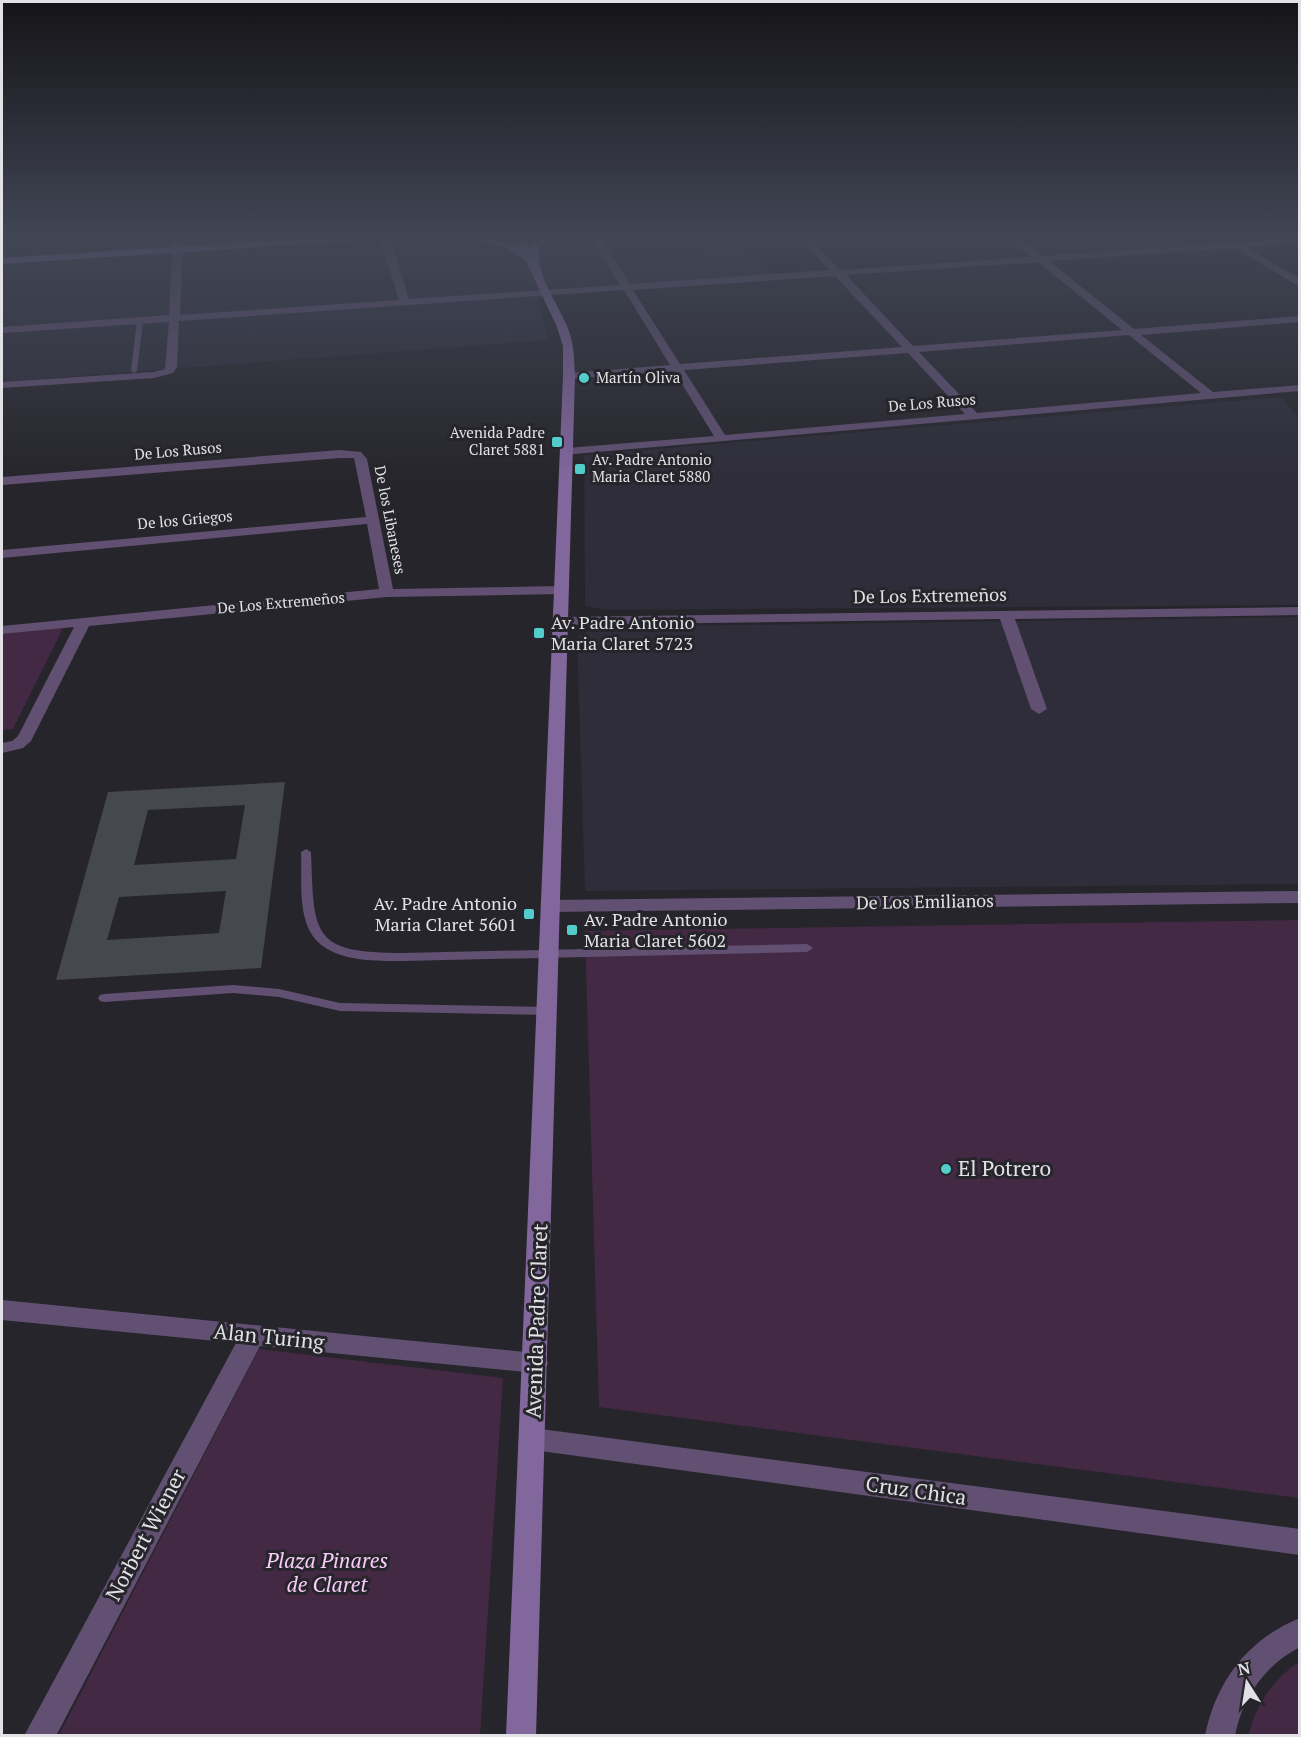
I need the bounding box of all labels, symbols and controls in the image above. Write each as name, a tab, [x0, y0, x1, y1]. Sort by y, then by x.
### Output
place label: Martín Oliva	[596, 367, 681, 387]
marker: Martín Oliva	[577, 371, 591, 385]
street label: De Los Rusos	[887, 388, 977, 416]
place label: Avenida Padre Claret 5881	[450, 422, 545, 459]
marker: Avenida Padre Claret 5881	[550, 435, 564, 449]
street label: De Los Rusos	[133, 436, 223, 464]
place label: Av. Padre Antonio Maria Claret 5880	[592, 449, 712, 486]
marker: Av. Padre Antonio Maria Claret 5880	[573, 462, 587, 476]
street label: De los Libaneses	[371, 464, 411, 576]
street label: De los Griegos	[136, 505, 233, 533]
street label: De Los Extremeños	[853, 582, 1007, 608]
street label: De Los Extremeños	[216, 586, 346, 618]
place label: Av. Padre Antonio Maria Claret 5723	[551, 610, 695, 655]
marker: Av. Padre Antonio Maria Claret 5723	[532, 626, 546, 640]
street label: De Los Emilianos	[856, 888, 994, 914]
place label: Av. Padre Antonio Maria Claret 5601	[373, 891, 517, 936]
marker: Av. Padre Antonio Maria Claret 5601	[522, 907, 536, 921]
place label: Av. Padre Antonio Maria Claret 5602	[584, 907, 728, 952]
marker: Av. Padre Antonio Maria Claret 5602	[565, 923, 579, 937]
place label: El Potrero	[958, 1154, 1051, 1182]
marker: El Potrero	[939, 1162, 953, 1176]
street label: Avenida Padre Claret	[519, 1223, 553, 1419]
street label: Alan Turing	[212, 1316, 327, 1356]
street label: Norbert Wiener	[99, 1464, 192, 1605]
street label: Cruz Chica	[864, 1469, 969, 1511]
park label: Plaza Pinares de Claret	[265, 1546, 388, 1598]
north arrow	[1217, 1653, 1277, 1713]
text: N	[1236, 1656, 1252, 1680]

